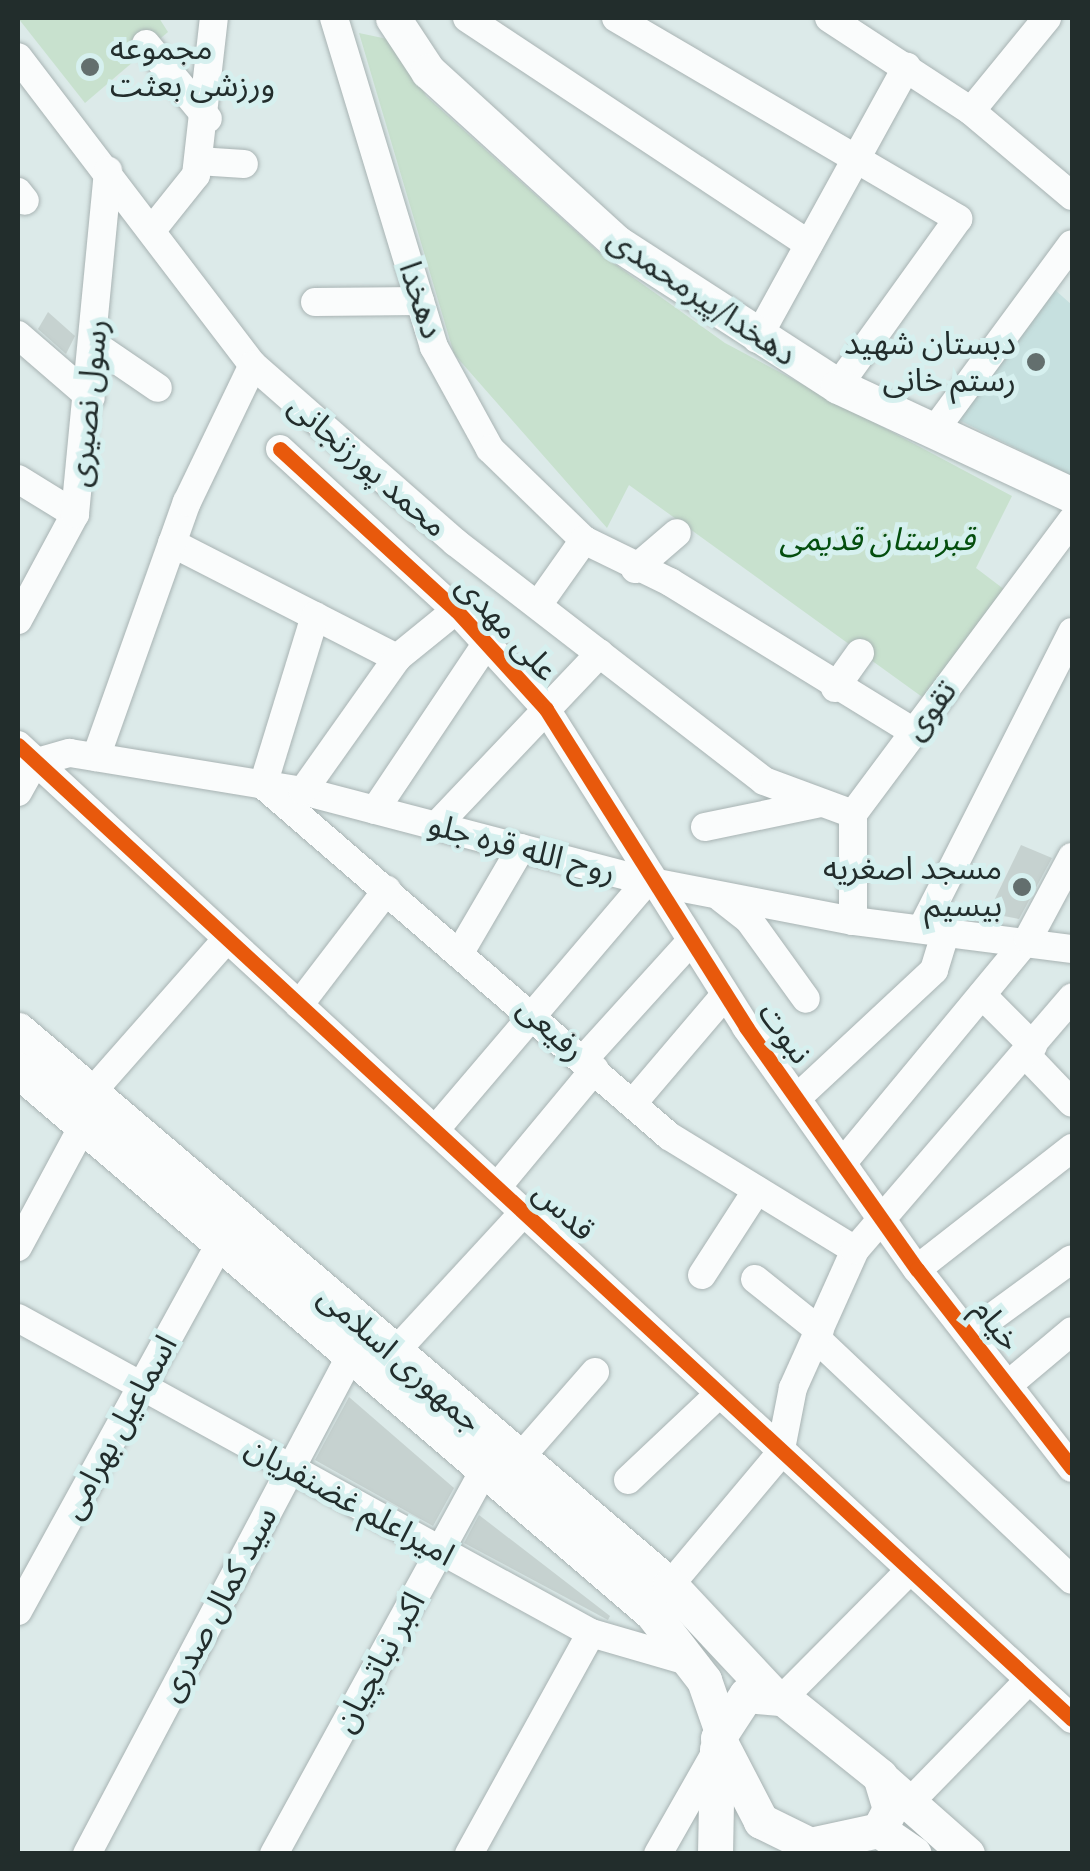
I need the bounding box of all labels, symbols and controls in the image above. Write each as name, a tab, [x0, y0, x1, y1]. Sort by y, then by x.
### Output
place label: مجموعه ورزشی بعثت	[110, 30, 275, 105]
marker: مجموعه ورزشی بعثت	[79, 56, 101, 78]
street label: دهخدا/پیرمحمدی	[600, 220, 804, 374]
street label: دهخدا	[391, 257, 451, 343]
street label: رسول نصیری	[60, 317, 116, 489]
place label: دبستان شهید رستم خانی	[844, 325, 1016, 400]
marker: دبستان شهید رستم خانی	[1025, 351, 1047, 373]
street label: محمد پورزنجانی	[281, 387, 455, 545]
park label: قبرستان قدیمى	[779, 520, 975, 558]
street label: علی مهدی	[448, 567, 566, 689]
street label: تقوی	[895, 673, 965, 747]
street label: روح الله قره جلو	[424, 805, 620, 891]
place label: مسجد اصغریه بیسیم	[823, 850, 1002, 925]
marker: مسجد اصغریه بیسیم	[1011, 876, 1033, 898]
street label: رفیعی	[509, 989, 593, 1069]
street label: نبوت	[750, 995, 820, 1071]
street label: قدس	[525, 1173, 603, 1249]
street label: جمهوری اسلامی	[310, 1277, 490, 1441]
street label: خیام	[965, 1291, 1029, 1359]
street label: اسماعیل بهرامی	[53, 1328, 185, 1526]
street label: امیراعلم غضنفریان	[239, 1428, 461, 1574]
street label: سید کمال صدری	[151, 1500, 285, 1708]
street label: اکبر نباتچیان	[325, 1585, 433, 1739]

